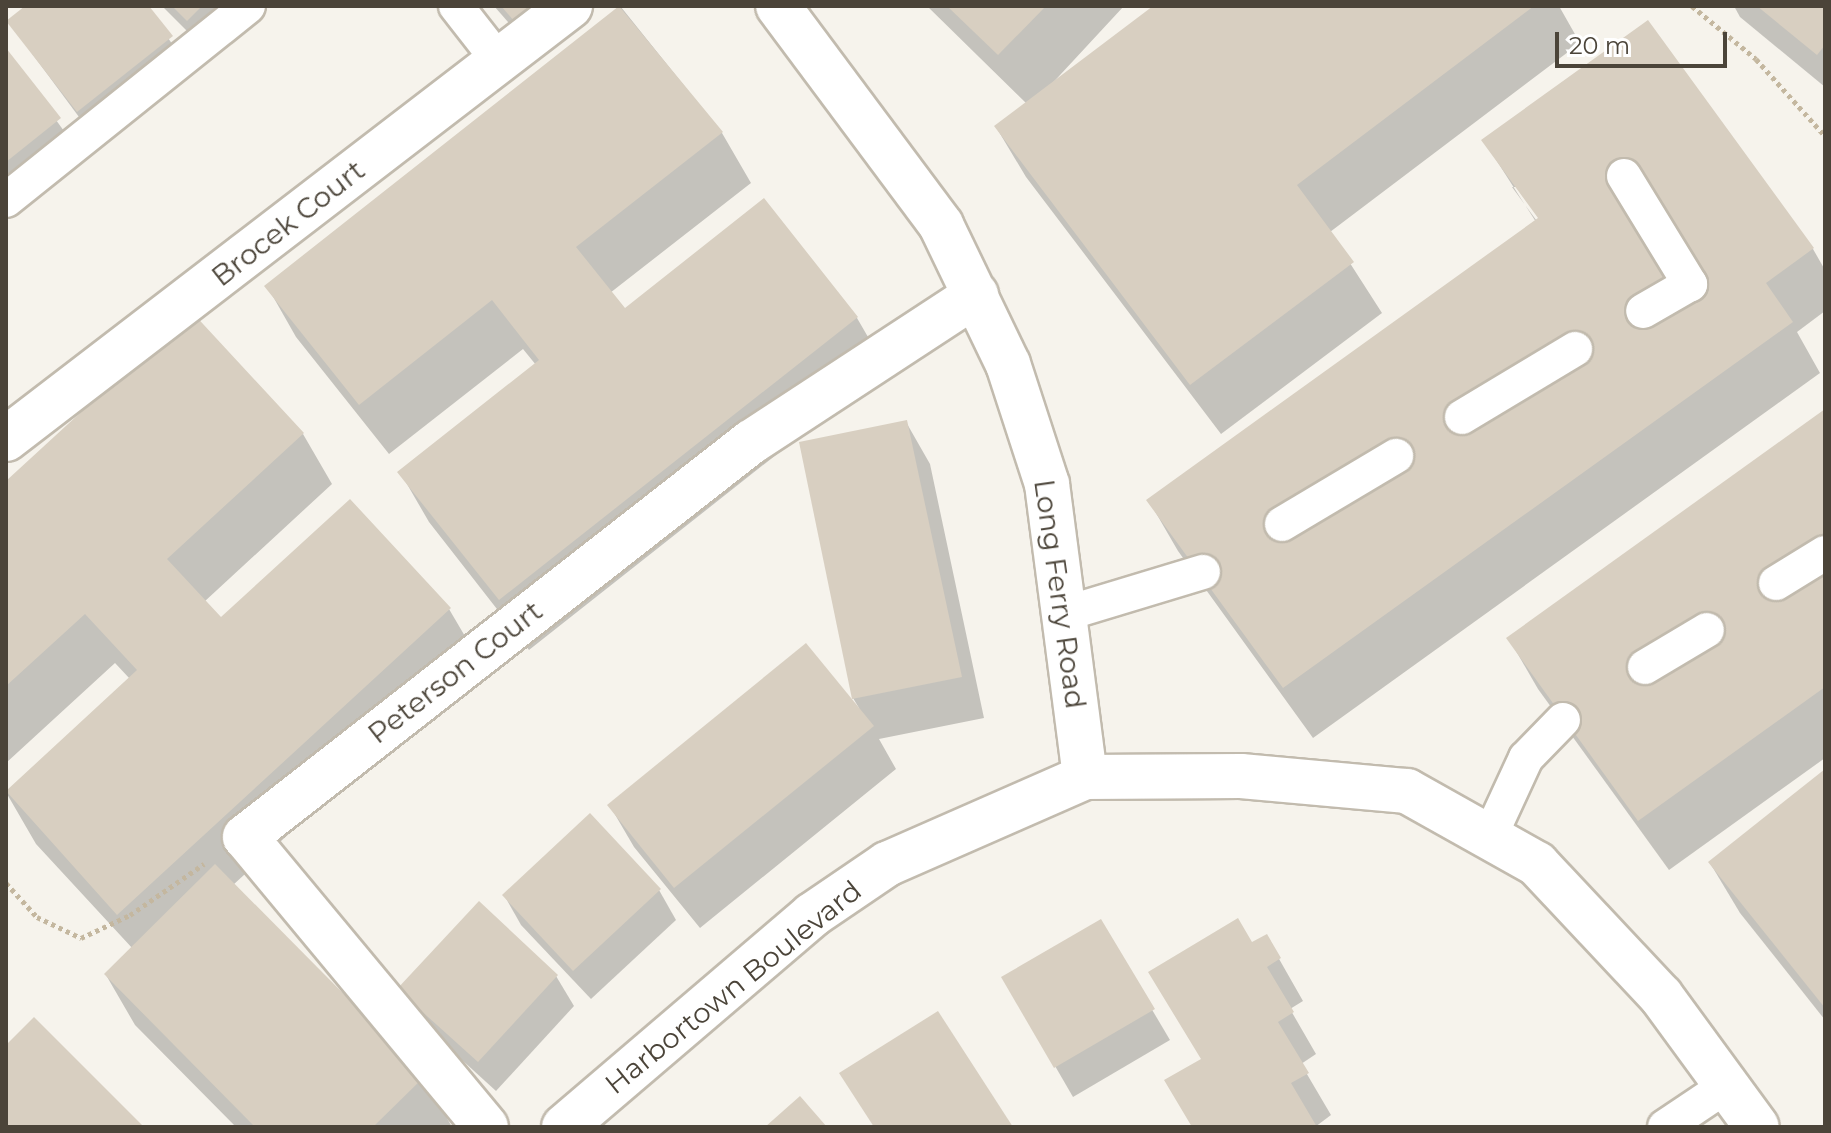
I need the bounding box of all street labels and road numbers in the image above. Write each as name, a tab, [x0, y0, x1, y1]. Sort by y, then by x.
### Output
street label: Brocek Court	[205, 153, 371, 293]
street label: Long Ferry Road	[1027, 477, 1093, 711]
street label: Peterson Court	[361, 594, 549, 750]
street label: Harbortown Boulevard	[598, 873, 868, 1101]

